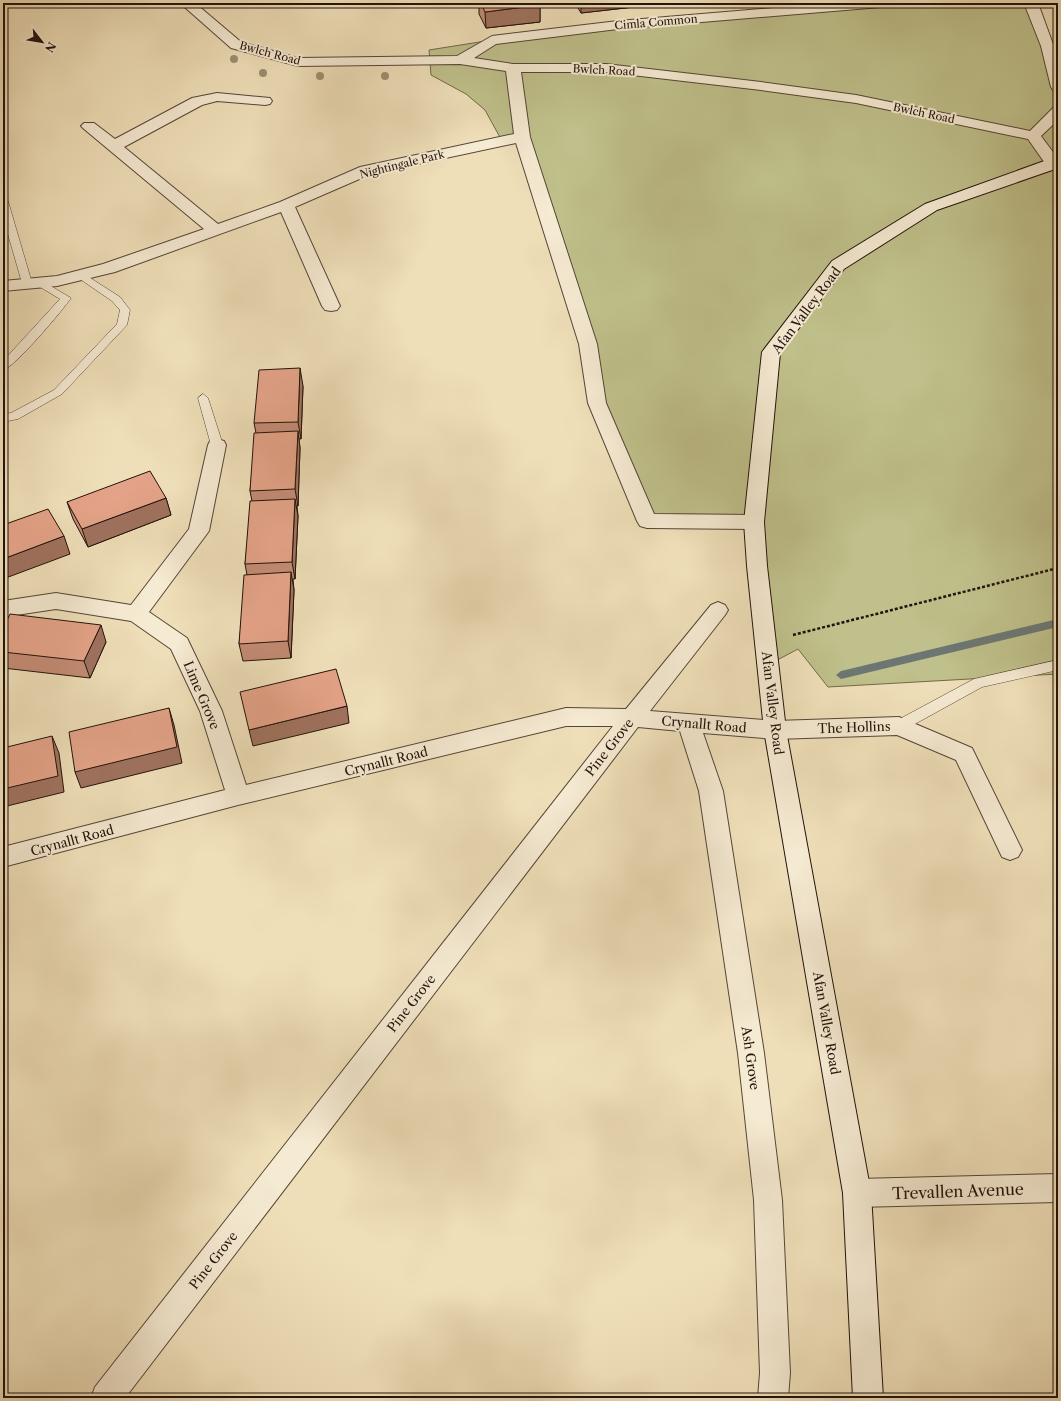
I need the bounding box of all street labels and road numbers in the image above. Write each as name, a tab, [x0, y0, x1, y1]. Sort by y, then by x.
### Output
street label: Cimla Common	[614, 11, 698, 33]
street label: Bwlch Road	[238, 38, 302, 68]
street label: Bwlch Road	[572, 61, 636, 79]
street label: Bwlch Road	[892, 100, 956, 126]
street label: Nightingale Park	[358, 147, 447, 181]
street label: Afan Valley Road	[768, 263, 844, 357]
street label: Afan Valley Road	[759, 649, 787, 756]
street label: Lime Grove	[180, 658, 224, 732]
street label: Crynallt Road	[661, 712, 747, 736]
street label: Pine Grove	[582, 715, 636, 779]
street label: The Hollins	[817, 718, 891, 736]
street label: Crynallt Road	[343, 743, 430, 779]
street label: Crynallt Road	[29, 821, 116, 859]
street label: Afan Valley Road	[810, 969, 844, 1076]
street label: Pine Grove	[384, 971, 438, 1035]
street label: Ash Grove	[738, 1024, 763, 1091]
street label: Trevallen Avenue	[892, 1179, 1024, 1203]
street label: Pine Grove	[186, 1228, 240, 1292]

